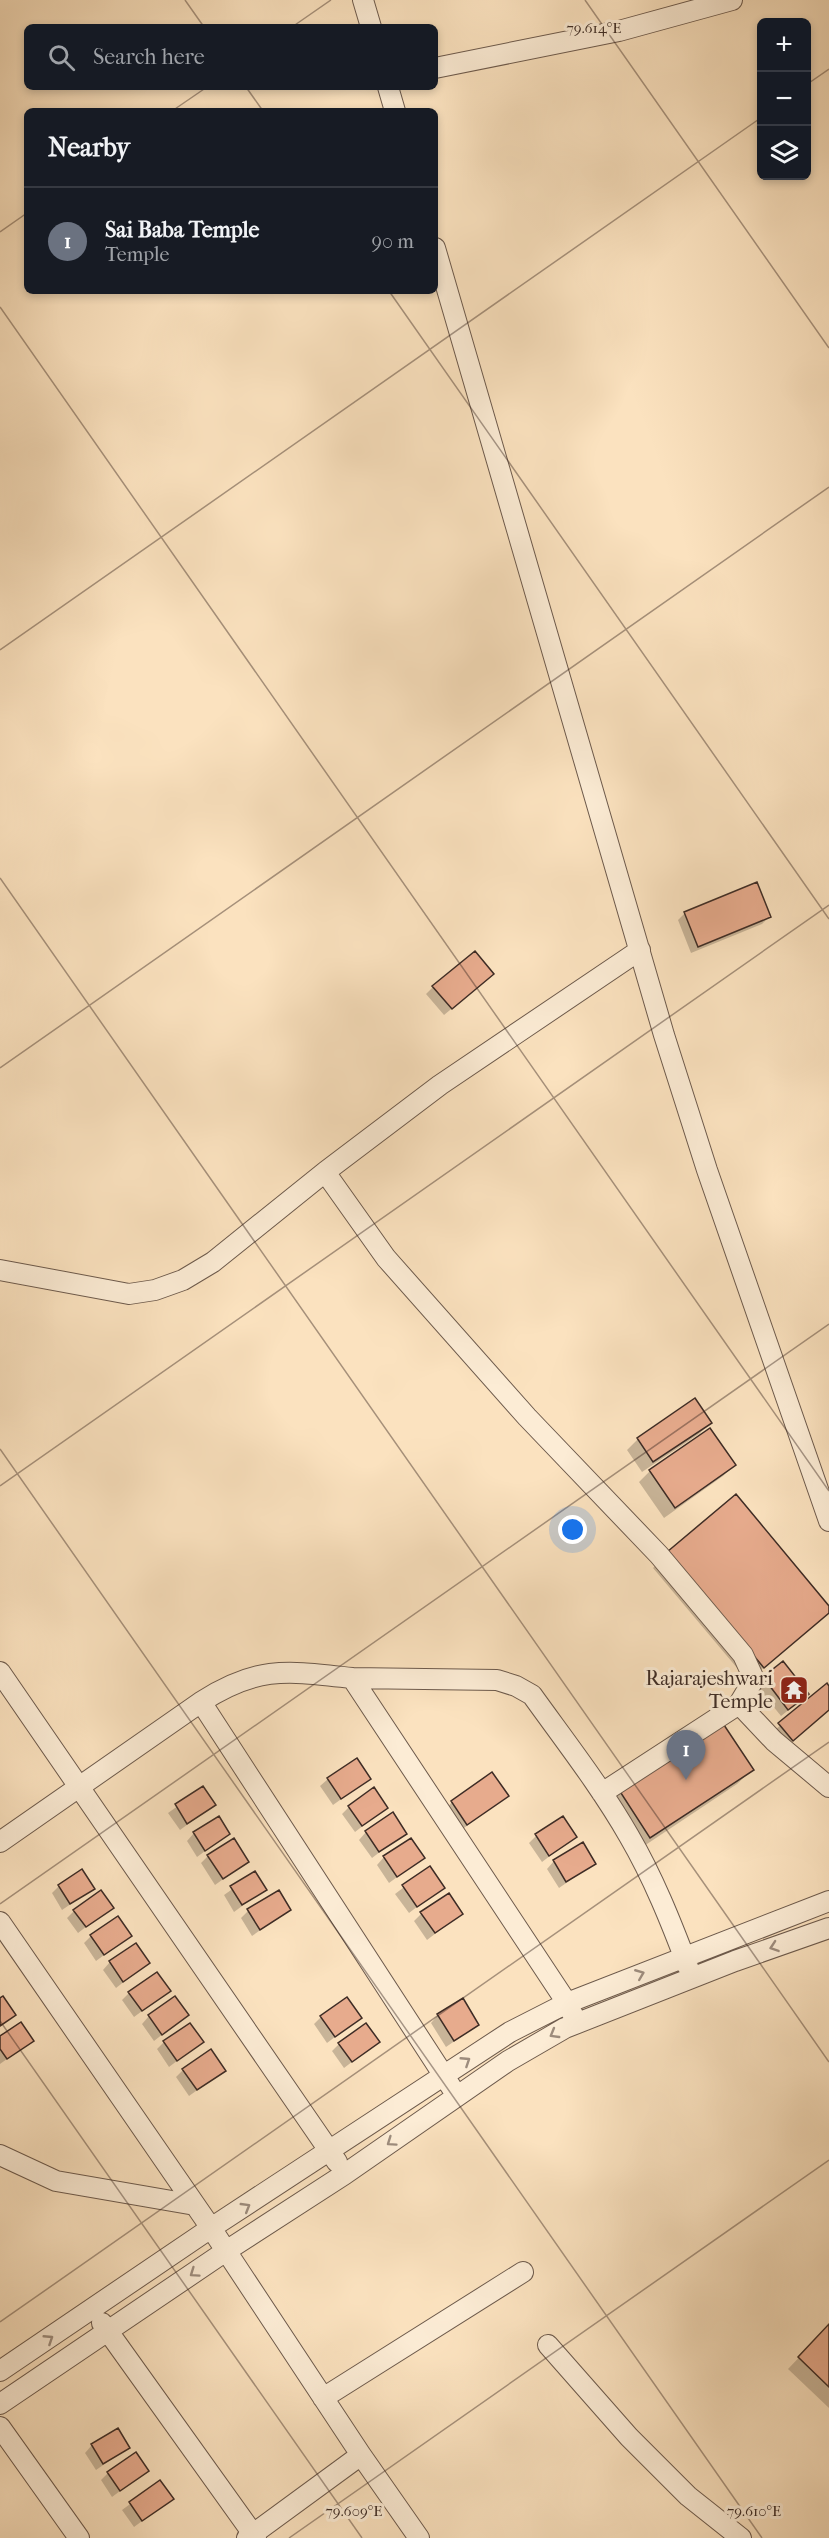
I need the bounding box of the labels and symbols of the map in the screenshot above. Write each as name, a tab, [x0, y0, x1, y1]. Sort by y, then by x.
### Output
text: 79.614°E	[567, 19, 621, 37]
your location	[558, 1515, 587, 1544]
place label: Rajarajeshwari Temple	[645, 1667, 773, 1713]
temple icon: Rajarajeshwari Temple	[778, 1674, 810, 1706]
pin: 1	[666, 1730, 706, 1780]
one-way arrow	[769, 1940, 780, 1953]
one-way arrow	[633, 1969, 644, 1981]
one-way arrow	[550, 2027, 560, 2039]
one-way arrow	[459, 2057, 470, 2068]
one-way arrow	[387, 2135, 398, 2146]
one-way arrow	[239, 2203, 250, 2214]
one-way arrow	[190, 2266, 201, 2277]
one-way arrow	[42, 2335, 53, 2346]
text: 79.609°E	[326, 2502, 382, 2520]
text: 79.610°E	[727, 2502, 781, 2520]

